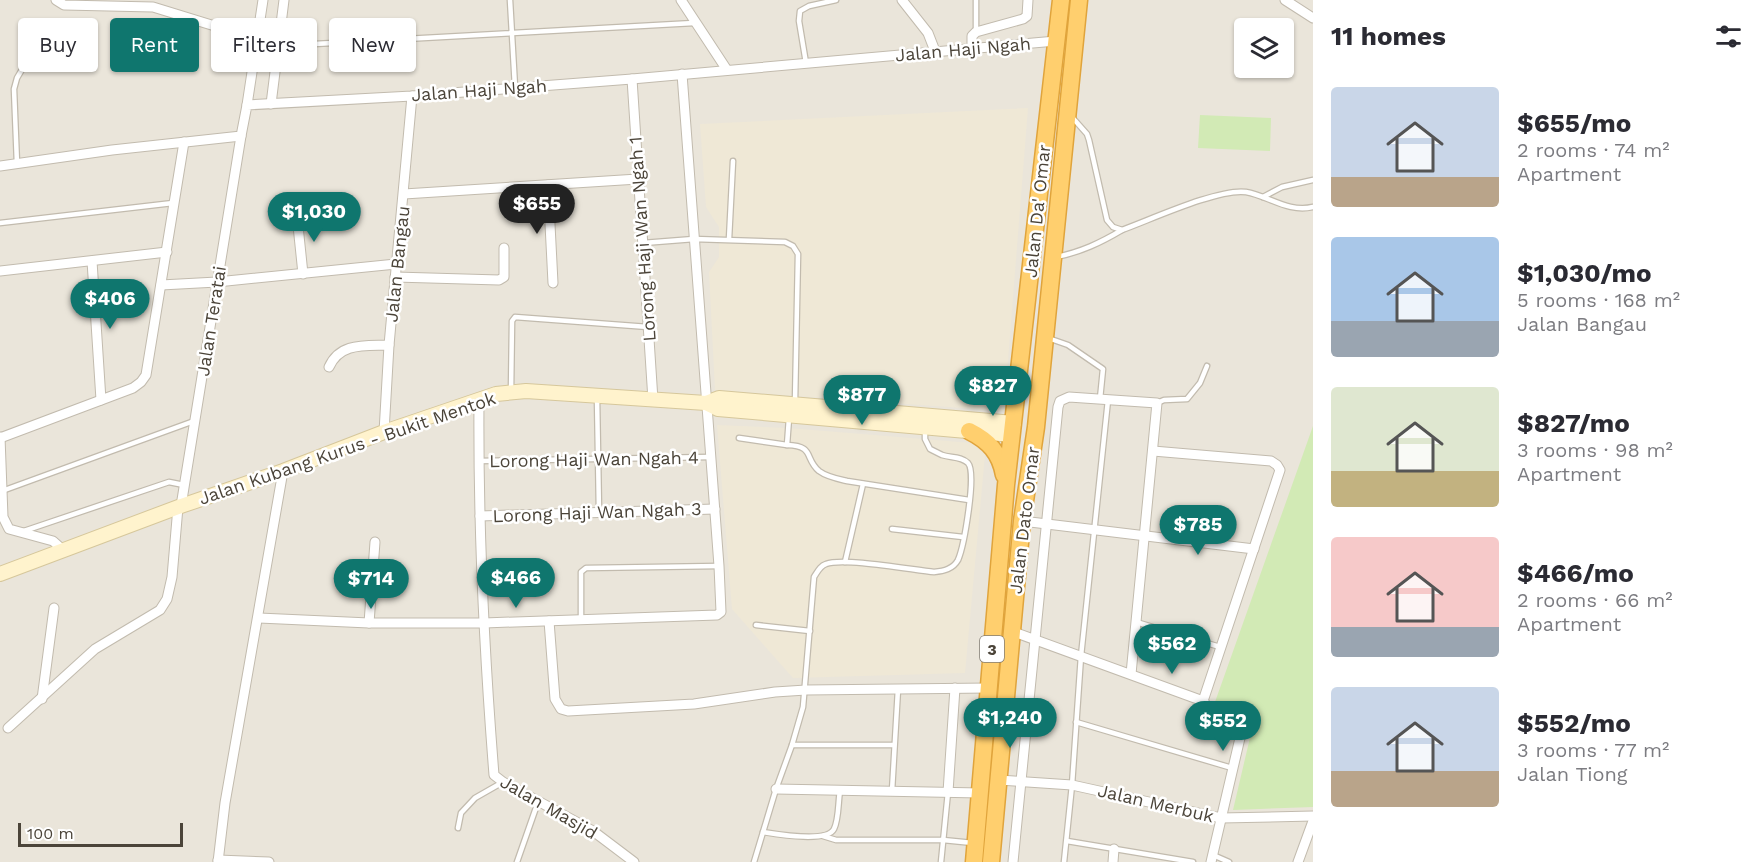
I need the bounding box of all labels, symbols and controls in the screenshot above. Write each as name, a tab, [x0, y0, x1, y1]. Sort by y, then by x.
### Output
chip: Buy	[18, 18, 98, 72]
chip: Rent	[110, 18, 199, 72]
chip: Filters	[211, 18, 317, 72]
chip: New	[329, 18, 416, 72]
map controls	[1234, 18, 1294, 78]
button: layers	[1234, 18, 1294, 78]
icon: filters	[1712, 20, 1745, 53]
text: 11 homes	[1331, 21, 1446, 51]
street label: Jalan Haji Ngah	[894, 33, 1032, 65]
street label: Jalan Haji Ngah	[410, 75, 548, 105]
text: $655/mo	[1517, 108, 1631, 138]
icon: home	[1379, 111, 1451, 183]
street label: Lorong Haji Wan Ngah 1	[624, 136, 660, 342]
text: 2 rooms · 74 m²	[1517, 138, 1670, 162]
street label: Jalan Da' Omar	[1020, 143, 1054, 279]
text: Apartment	[1517, 162, 1621, 186]
pin: $655	[501, 184, 573, 235]
text: $655	[513, 191, 561, 215]
pin: $1,030	[265, 192, 363, 243]
text: $1,030	[282, 199, 346, 223]
street label: Jalan Bangau	[380, 205, 414, 323]
text: $1,030/mo	[1517, 258, 1652, 288]
icon: home	[1379, 261, 1451, 333]
street label: Jalan Teratai	[192, 264, 230, 378]
pin: $406	[74, 279, 146, 330]
text: $406	[85, 286, 135, 310]
text: 5 rooms · 168 m²	[1517, 288, 1680, 312]
text: Jalan Bangau	[1517, 312, 1647, 336]
pin: $827	[957, 366, 1029, 417]
text: $827	[968, 373, 1018, 397]
pin: $877	[826, 375, 898, 426]
text: $877	[838, 382, 887, 406]
street label: Jalan Kubang Kurus - Bukit Mentok	[196, 387, 498, 509]
text: $827/mo	[1517, 408, 1630, 438]
icon: home	[1379, 411, 1451, 483]
text: 3 rooms · 98 m²	[1517, 438, 1673, 462]
street label: Jalan Dato Omar	[1005, 445, 1043, 595]
street label: Lorong Haji Wan Ngah 4	[489, 447, 699, 471]
text: Apartment	[1517, 462, 1621, 486]
street label: Lorong Haji Wan Ngah 3	[492, 498, 702, 526]
pin: $785	[1162, 505, 1234, 556]
text: $785	[1174, 512, 1222, 536]
pin: $466	[480, 558, 552, 609]
text: $466/mo	[1517, 558, 1634, 588]
pin: $714	[335, 559, 407, 610]
icon: home	[1379, 561, 1451, 633]
text: $466	[491, 565, 541, 589]
text: $714	[348, 566, 394, 590]
text: 2 rooms · 66 m²	[1517, 588, 1673, 612]
text: Apartment	[1517, 612, 1621, 636]
pin: $562	[1136, 624, 1208, 675]
text: $562	[1148, 631, 1196, 655]
road number: 3	[980, 636, 1004, 662]
pin: $1,240	[961, 698, 1059, 749]
pin: $552	[1187, 701, 1259, 752]
text: $1,240	[978, 705, 1042, 729]
text: $552	[1199, 708, 1247, 732]
text: $552/mo	[1517, 708, 1631, 738]
icon: home	[1379, 711, 1451, 783]
text: 3 rooms · 77 m²	[1517, 738, 1669, 762]
text: Jalan Tiong	[1517, 762, 1627, 786]
street label: Jalan Masjid	[497, 771, 601, 843]
street label: Jalan Merbuk	[1096, 779, 1216, 827]
scale bar	[18, 820, 183, 848]
text: 100 m	[27, 824, 74, 843]

